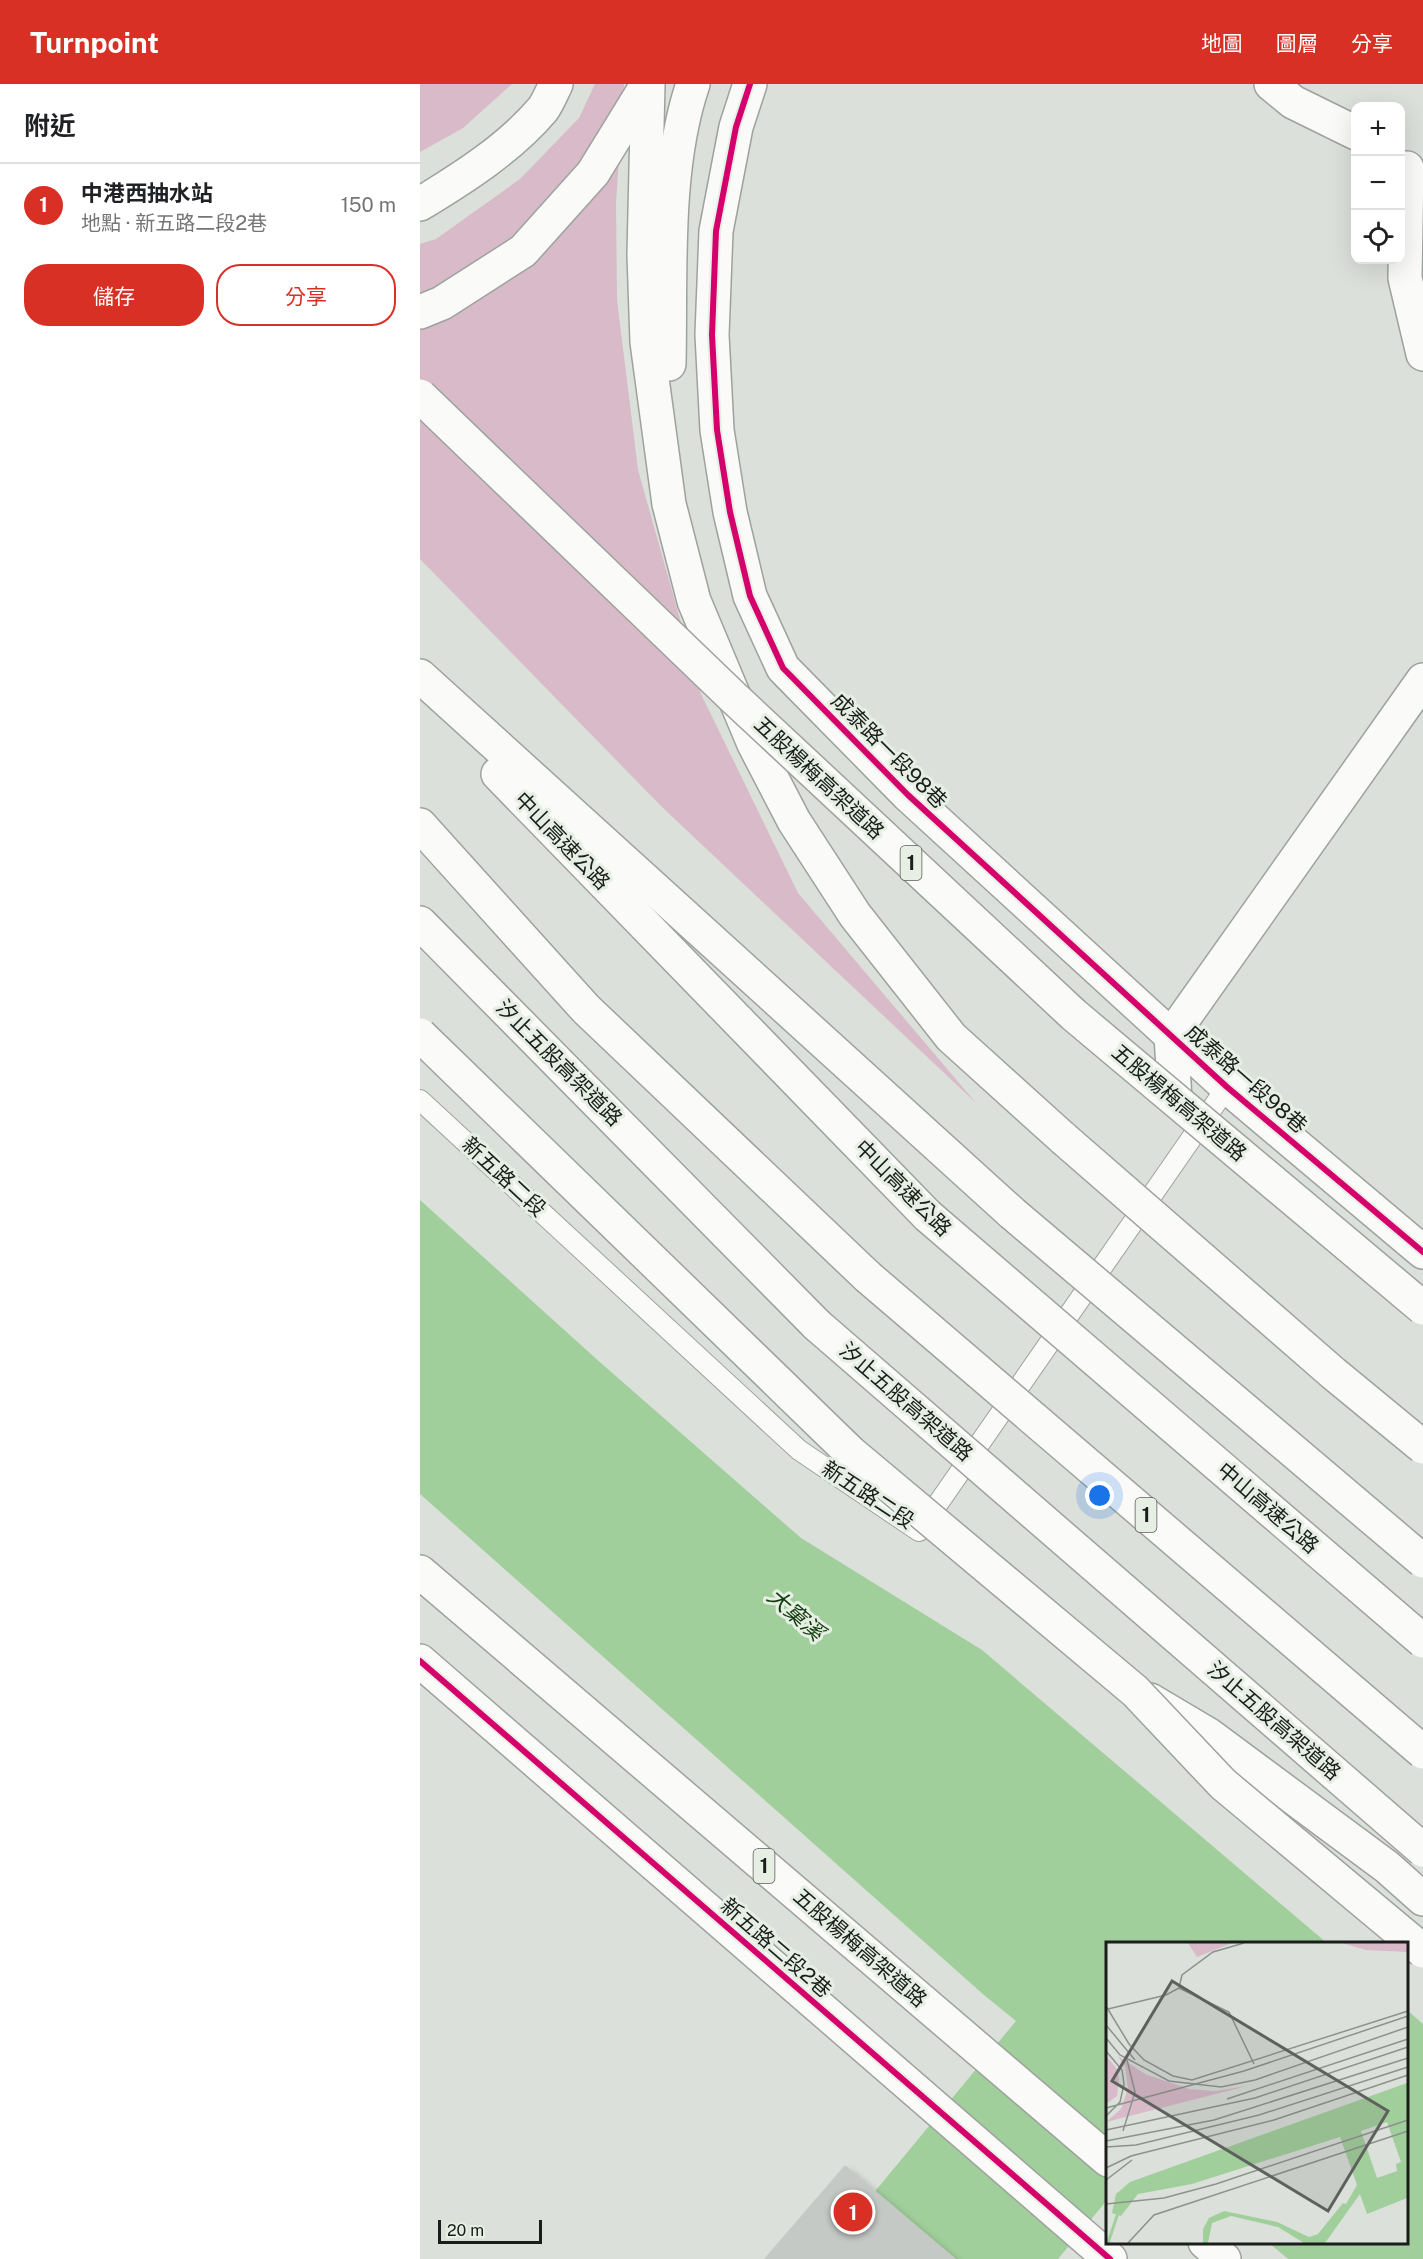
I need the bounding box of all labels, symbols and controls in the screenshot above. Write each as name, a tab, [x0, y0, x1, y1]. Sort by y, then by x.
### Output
text: Turnpoint	[30, 26, 159, 59]
text: 地圖	[1201, 31, 1243, 56]
text: 圖層	[1276, 31, 1318, 56]
text: 分享	[1351, 31, 1393, 56]
map controls	[1351, 102, 1405, 264]
button: +	[1351, 102, 1405, 156]
text: 附近	[24, 110, 76, 141]
button: −	[1351, 156, 1405, 210]
text: 中港西抽水站	[81, 180, 213, 206]
text: 1	[39, 193, 48, 217]
text: 150 m	[341, 193, 396, 217]
button: locate	[1351, 210, 1405, 264]
text: 地點 · 新五路二段2巷	[81, 211, 267, 235]
button: 儲存	[24, 264, 204, 326]
button: 分享	[216, 264, 396, 326]
street label: 成泰路一段98巷	[827, 688, 952, 813]
street label: 五股楊梅高架道路	[749, 711, 889, 844]
street label: 中山高速公路	[510, 787, 615, 895]
road number: 1	[900, 846, 922, 880]
street label: 汐止五股高架道路	[491, 994, 628, 1131]
street label: 成泰路一段98巷	[1181, 1019, 1312, 1138]
street label: 五股楊梅高架道路	[1107, 1039, 1252, 1166]
street label: 新五路二段	[457, 1132, 551, 1222]
street label: 中山高速公路	[850, 1134, 957, 1241]
street label: 汐止五股高架道路	[835, 1337, 978, 1466]
street label: 新五路二段	[817, 1456, 919, 1534]
street label: 中山高速公路	[1213, 1457, 1324, 1558]
your location	[1085, 1481, 1114, 1510]
road number: 1	[1136, 1498, 1156, 1532]
water label: 大窠溪	[763, 1583, 832, 1647]
street label: 汐止五股高架道路	[1203, 1656, 1346, 1785]
road number: 1	[754, 1849, 774, 1883]
street label: 五股楊梅高架道路	[789, 1883, 932, 2012]
street label: 新五路二段2巷	[716, 1893, 837, 2002]
inset map	[1106, 1942, 1408, 2244]
pin: 1	[834, 2190, 872, 2234]
scale bar	[438, 2217, 542, 2244]
text: 20 m	[447, 2221, 484, 2240]

